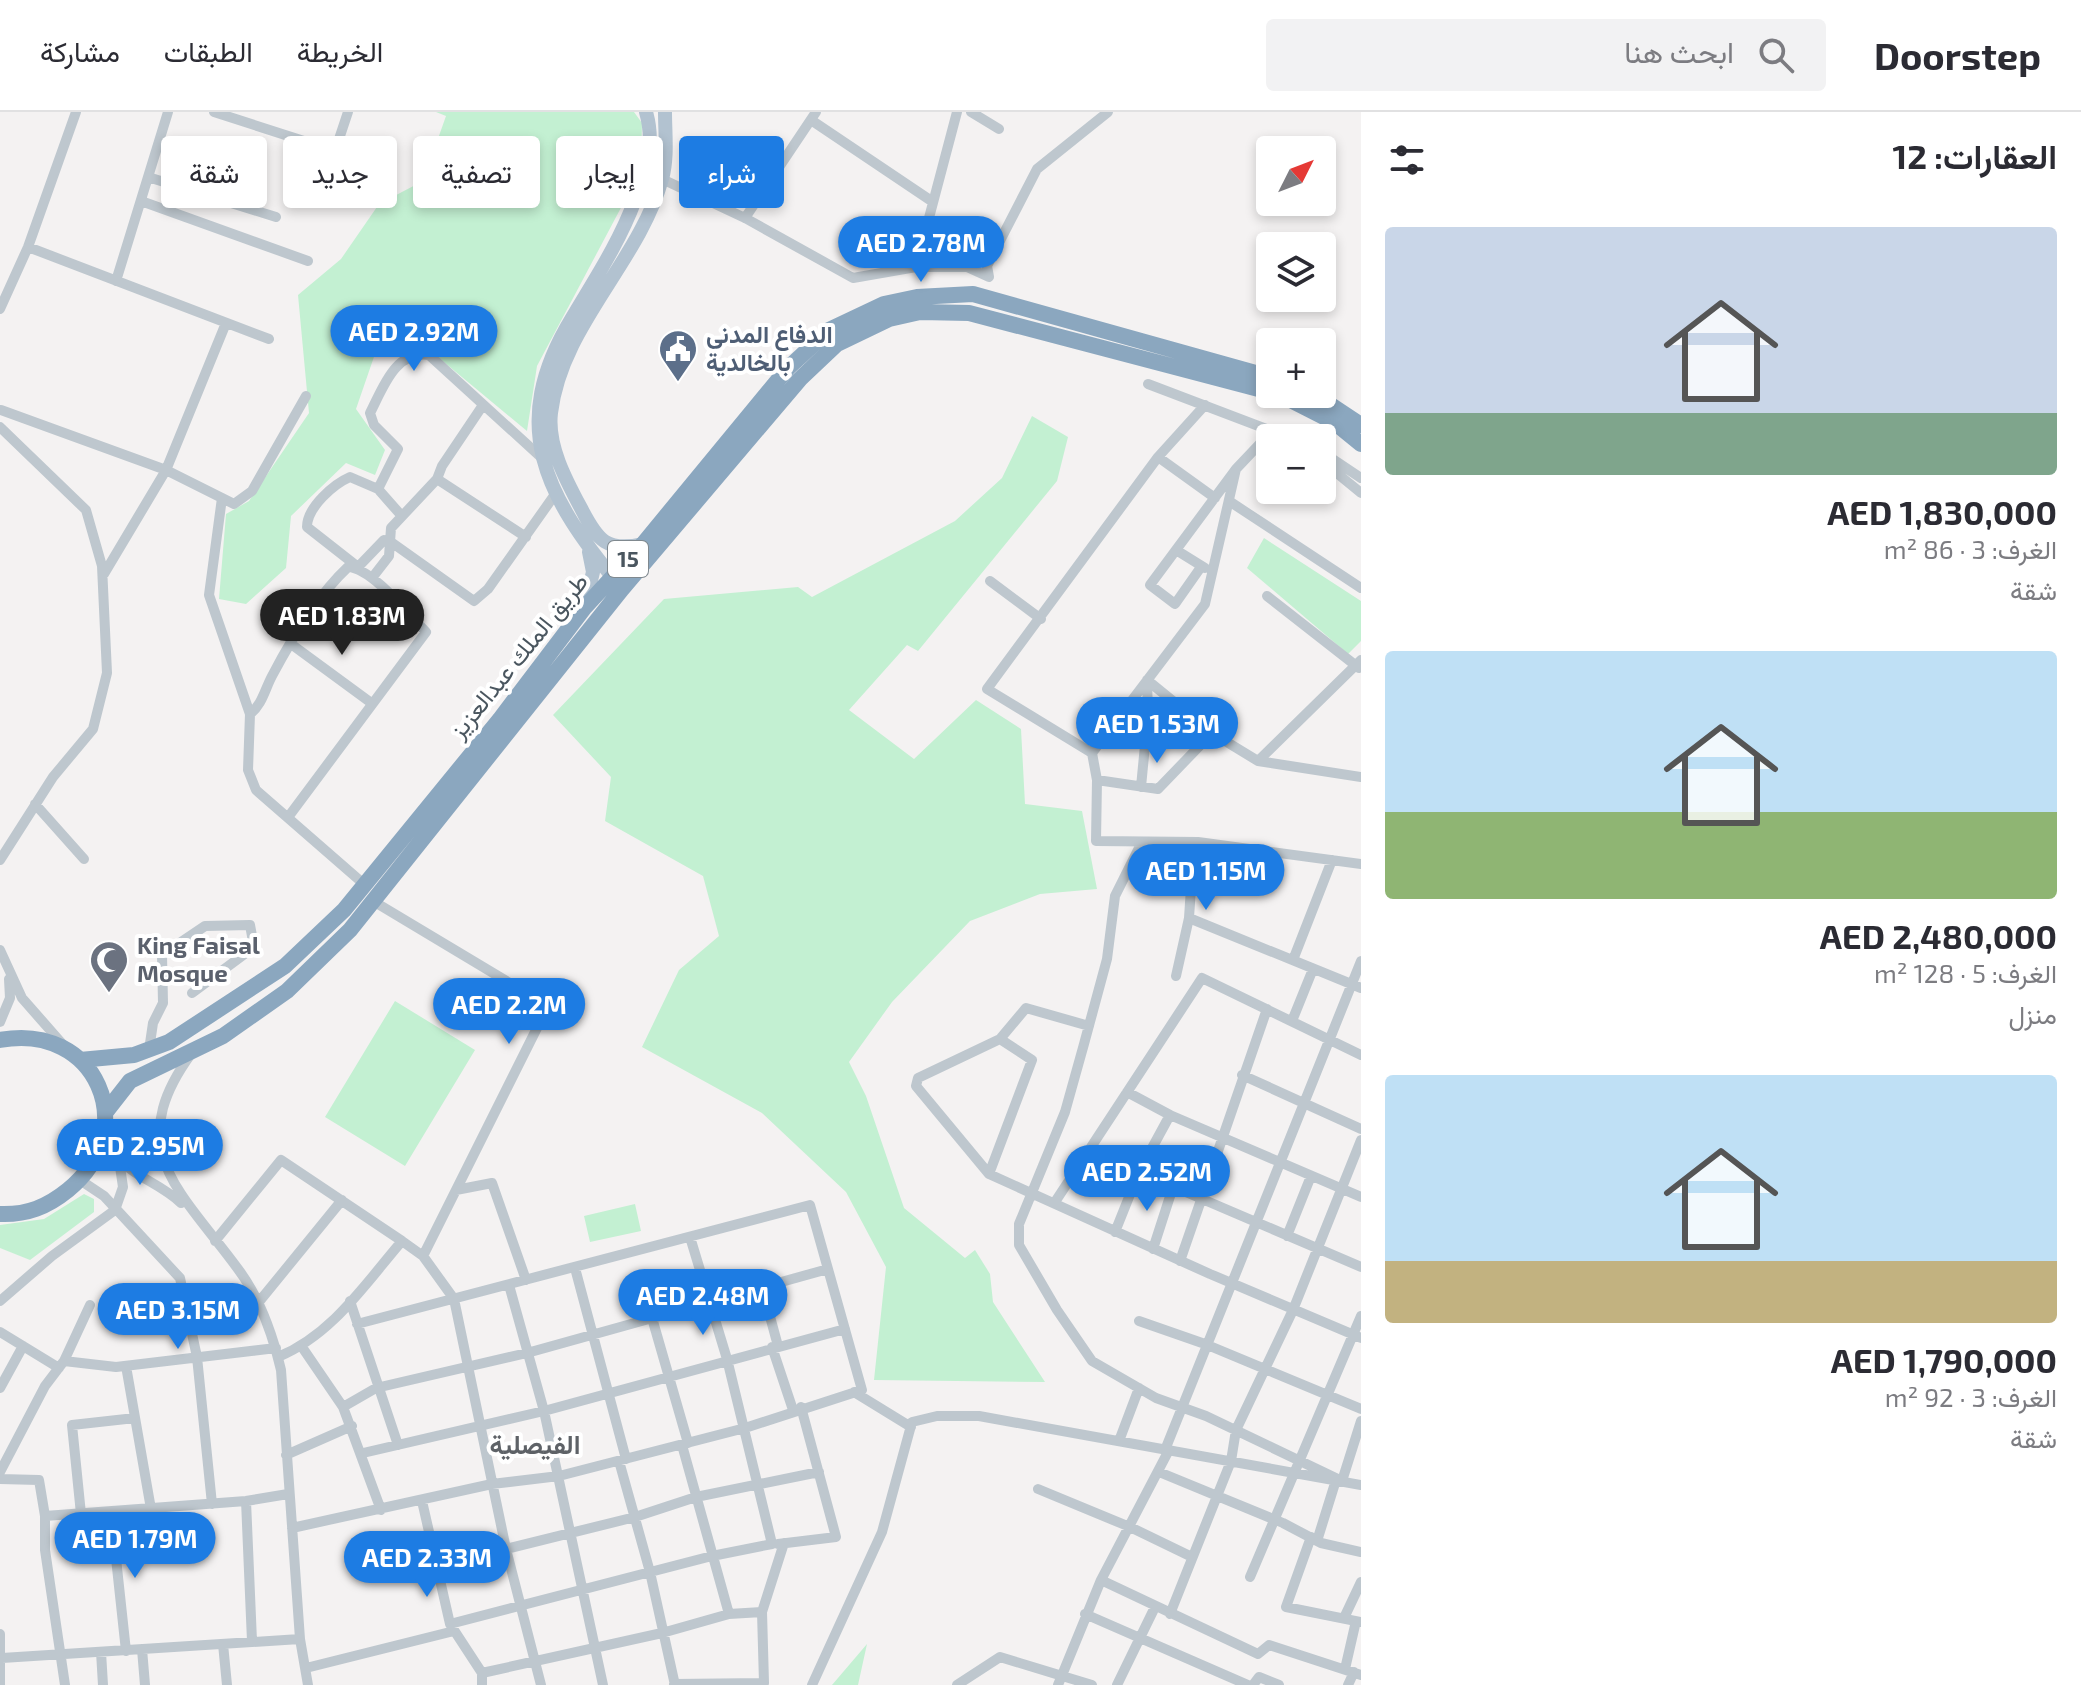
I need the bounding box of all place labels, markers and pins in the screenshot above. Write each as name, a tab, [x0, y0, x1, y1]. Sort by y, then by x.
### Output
pin: AED 2.78M	[829, 216, 1013, 284]
pin: AED 2.92M	[322, 305, 506, 373]
place label: الدفاع المدني بالخالدية	[706, 319, 833, 377]
public building icon: الدفاع المدني بالخالدية	[657, 328, 699, 383]
pin: AED 1.83M	[250, 589, 434, 657]
pin: AED 1.53M	[1065, 697, 1249, 765]
pin: AED 1.15M	[1114, 844, 1298, 912]
place label: King Faisal Mosque	[137, 930, 260, 987]
mosque icon: King Faisal Mosque	[88, 939, 130, 994]
pin: AED 2.2M	[426, 978, 592, 1046]
pin: AED 2.95M	[48, 1119, 232, 1187]
pin: AED 2.52M	[1055, 1145, 1239, 1213]
pin: AED 2.48M	[611, 1269, 795, 1337]
pin: AED 3.15M	[86, 1283, 270, 1351]
pin: AED 1.79M	[43, 1512, 227, 1580]
pin: AED 2.33M	[335, 1531, 519, 1599]

